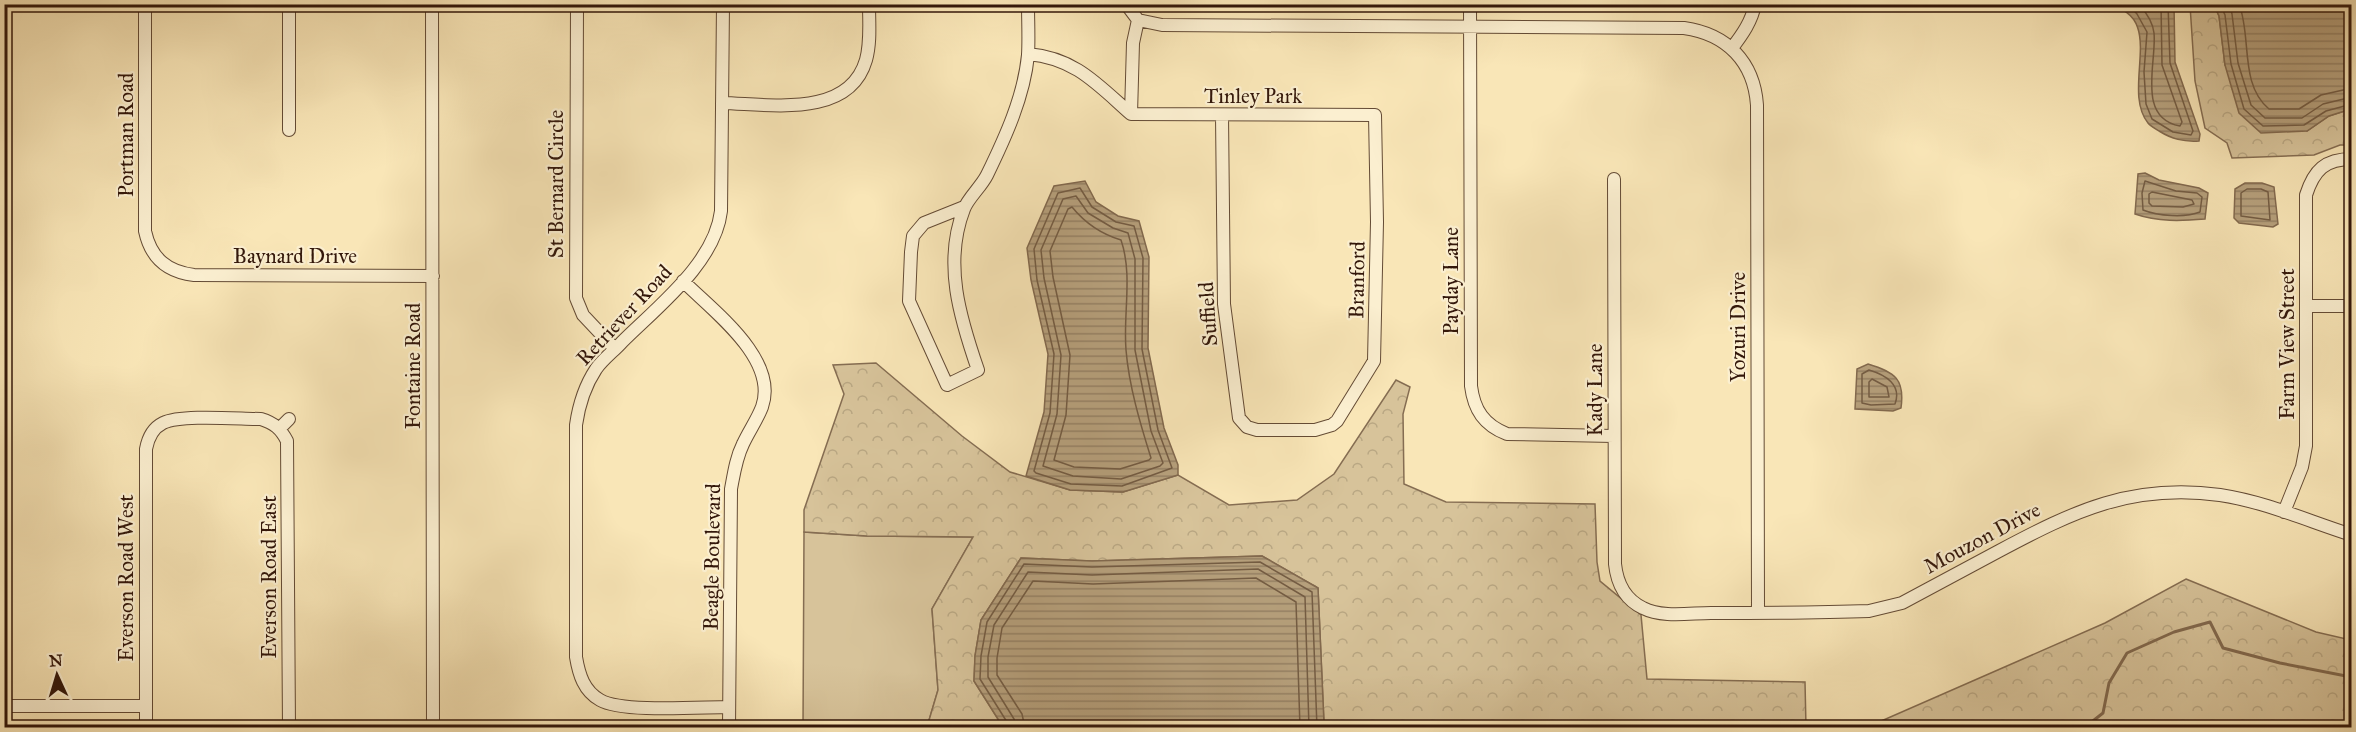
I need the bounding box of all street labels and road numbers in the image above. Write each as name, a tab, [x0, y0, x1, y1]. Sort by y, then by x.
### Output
street label: Portman Road	[113, 72, 139, 197]
street label: Tinley Park	[1204, 83, 1302, 109]
street label: St Bernard Circle	[543, 109, 569, 258]
street label: Payday Lane	[1438, 227, 1464, 335]
street label: Branford	[1343, 240, 1371, 319]
street label: Baynard Drive	[233, 243, 357, 269]
street label: Retriever Road	[571, 259, 678, 371]
street label: Farm View Street	[2274, 268, 2300, 420]
street label: Yozuri Drive	[1725, 272, 1751, 382]
street label: Suffield	[1193, 280, 1223, 347]
street label: Fontaine Road	[400, 302, 426, 429]
street label: Kady Lane	[1582, 343, 1608, 437]
street label: Beagle Boulevard	[698, 483, 726, 631]
street label: Everson Road West	[113, 494, 139, 662]
street label: Everson Road East	[256, 495, 282, 659]
street label: Mouzon Drive	[1919, 496, 2045, 580]

